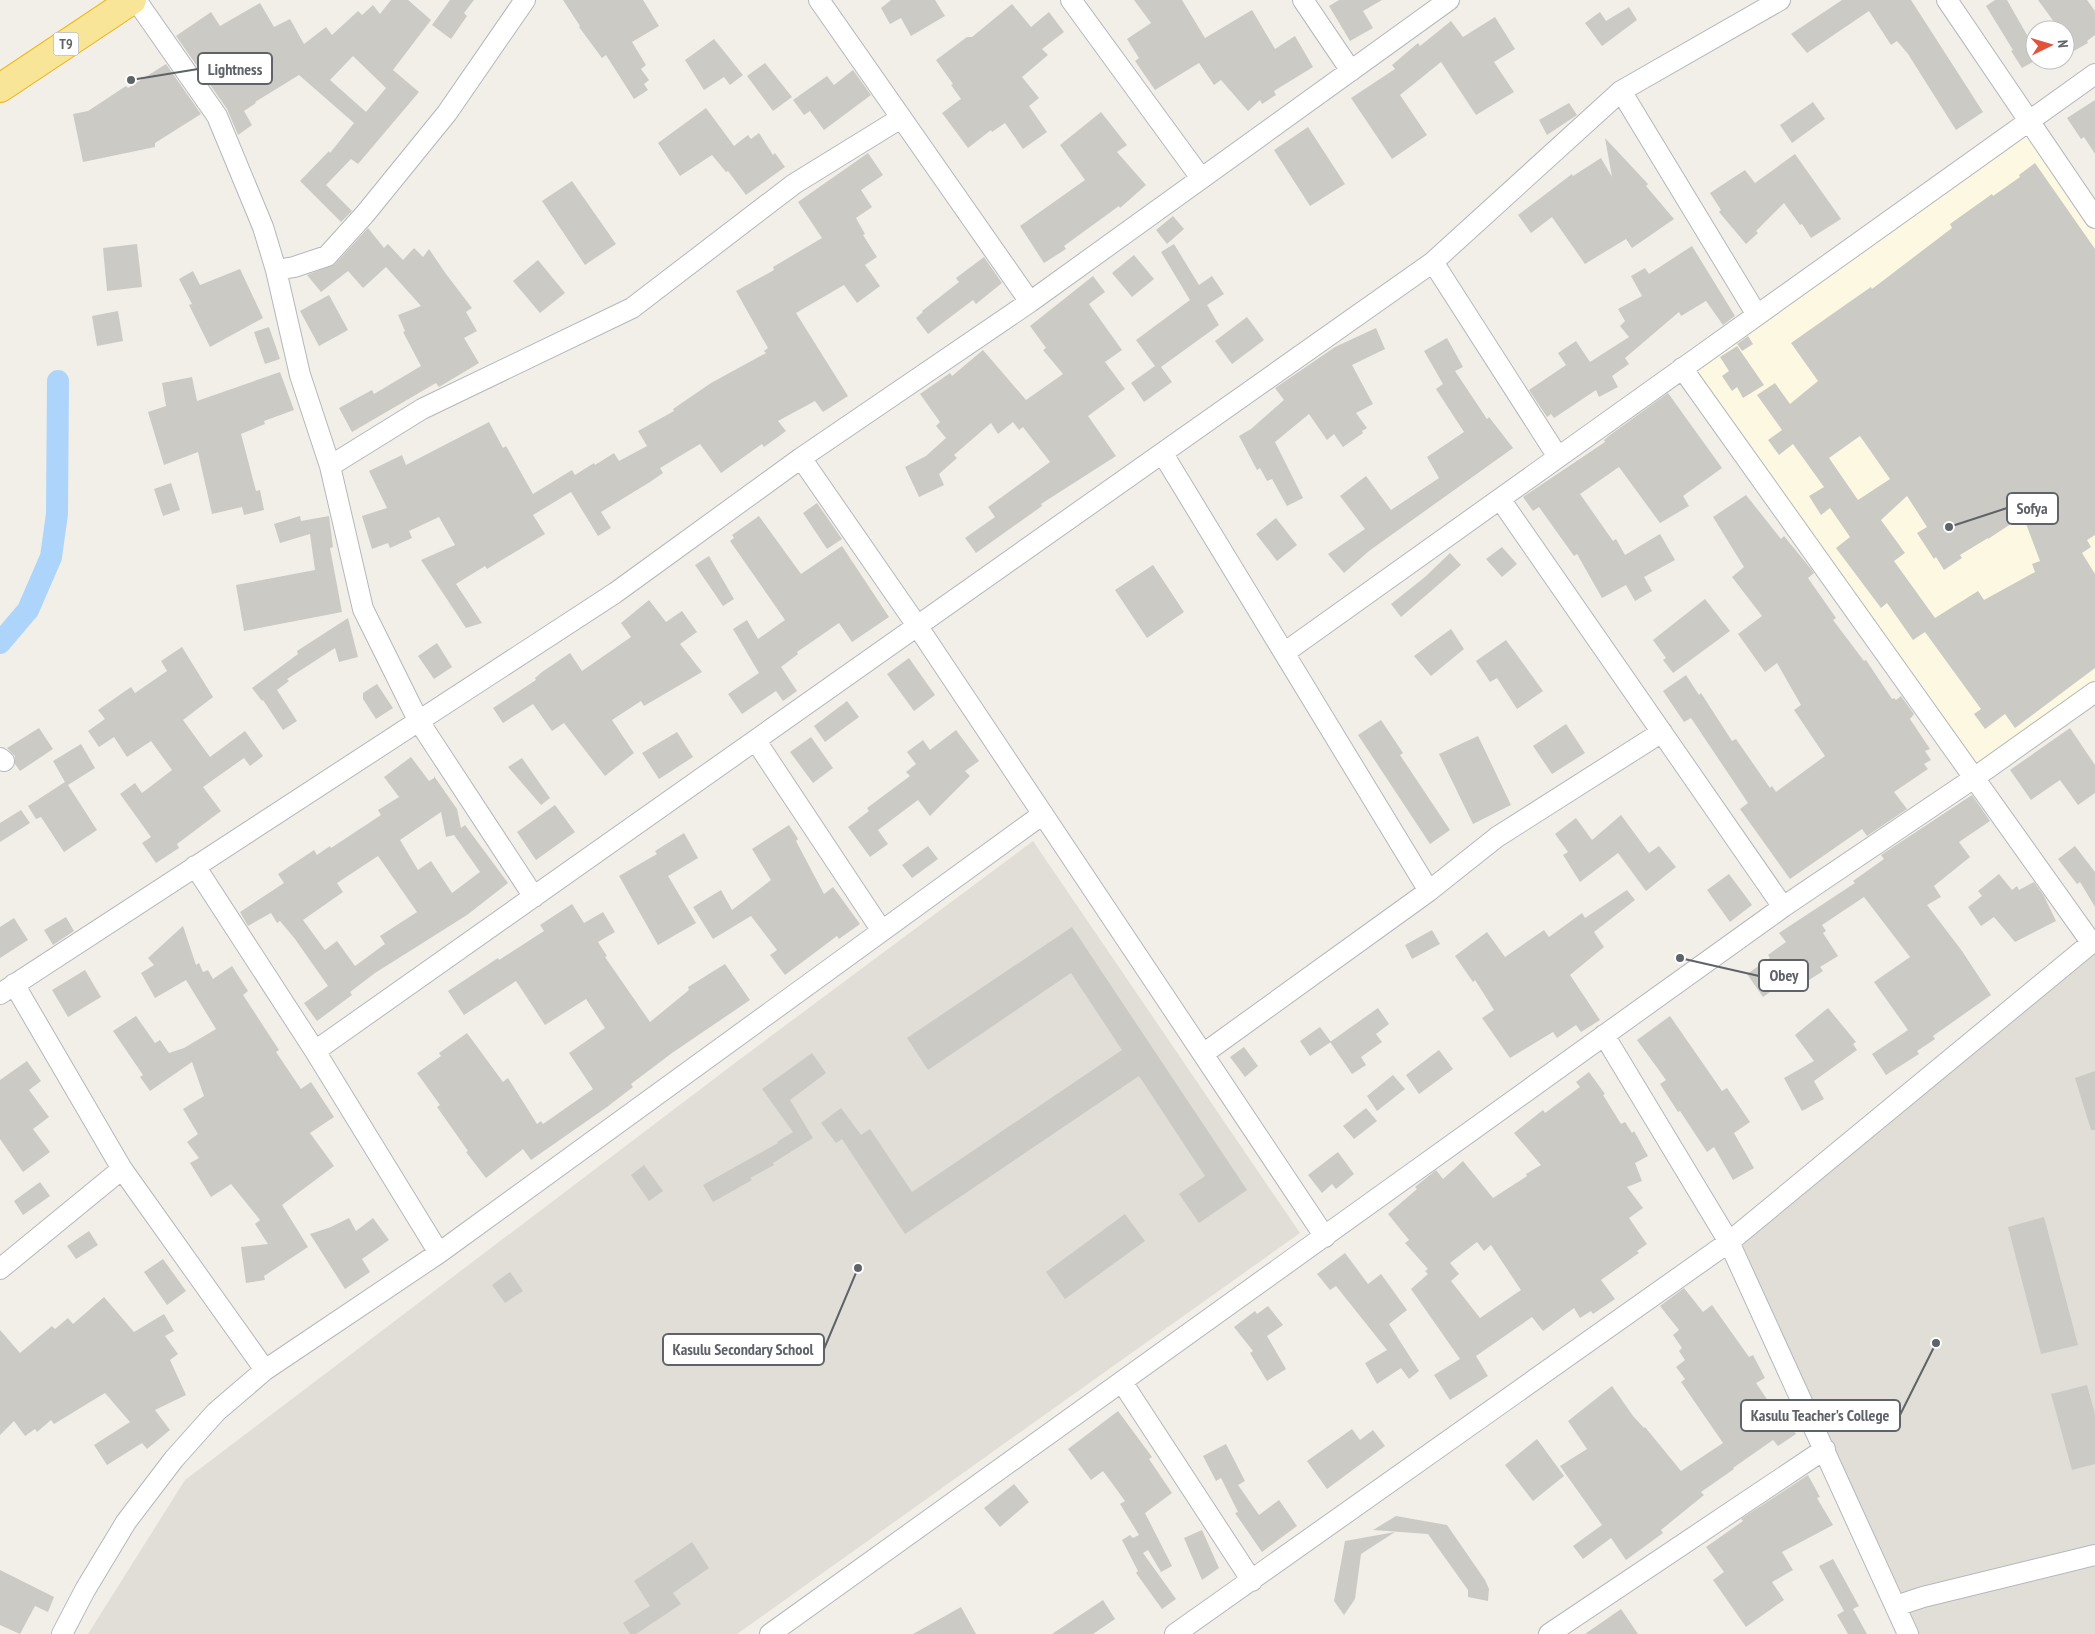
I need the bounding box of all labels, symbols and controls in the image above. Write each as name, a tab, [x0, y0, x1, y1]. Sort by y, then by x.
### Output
north arrow	[2025, 20, 2075, 70]
road number: T9	[54, 33, 78, 56]
text: N	[2054, 39, 2072, 48]
callout: Lightness	[198, 53, 272, 84]
text: Lightness	[208, 59, 263, 79]
callout: Sofya	[2007, 493, 2058, 524]
text: Sofya	[2016, 498, 2048, 518]
callout: Obey	[1759, 960, 1808, 991]
text: Obey	[1769, 965, 1799, 985]
callout: Kasulu Secondary School	[663, 1334, 824, 1365]
text: Kasulu Secondary School	[673, 1339, 814, 1359]
callout: Kasulu Teacher's College	[1741, 1400, 1900, 1431]
text: Kasulu Teacher's College	[1751, 1405, 1889, 1425]

